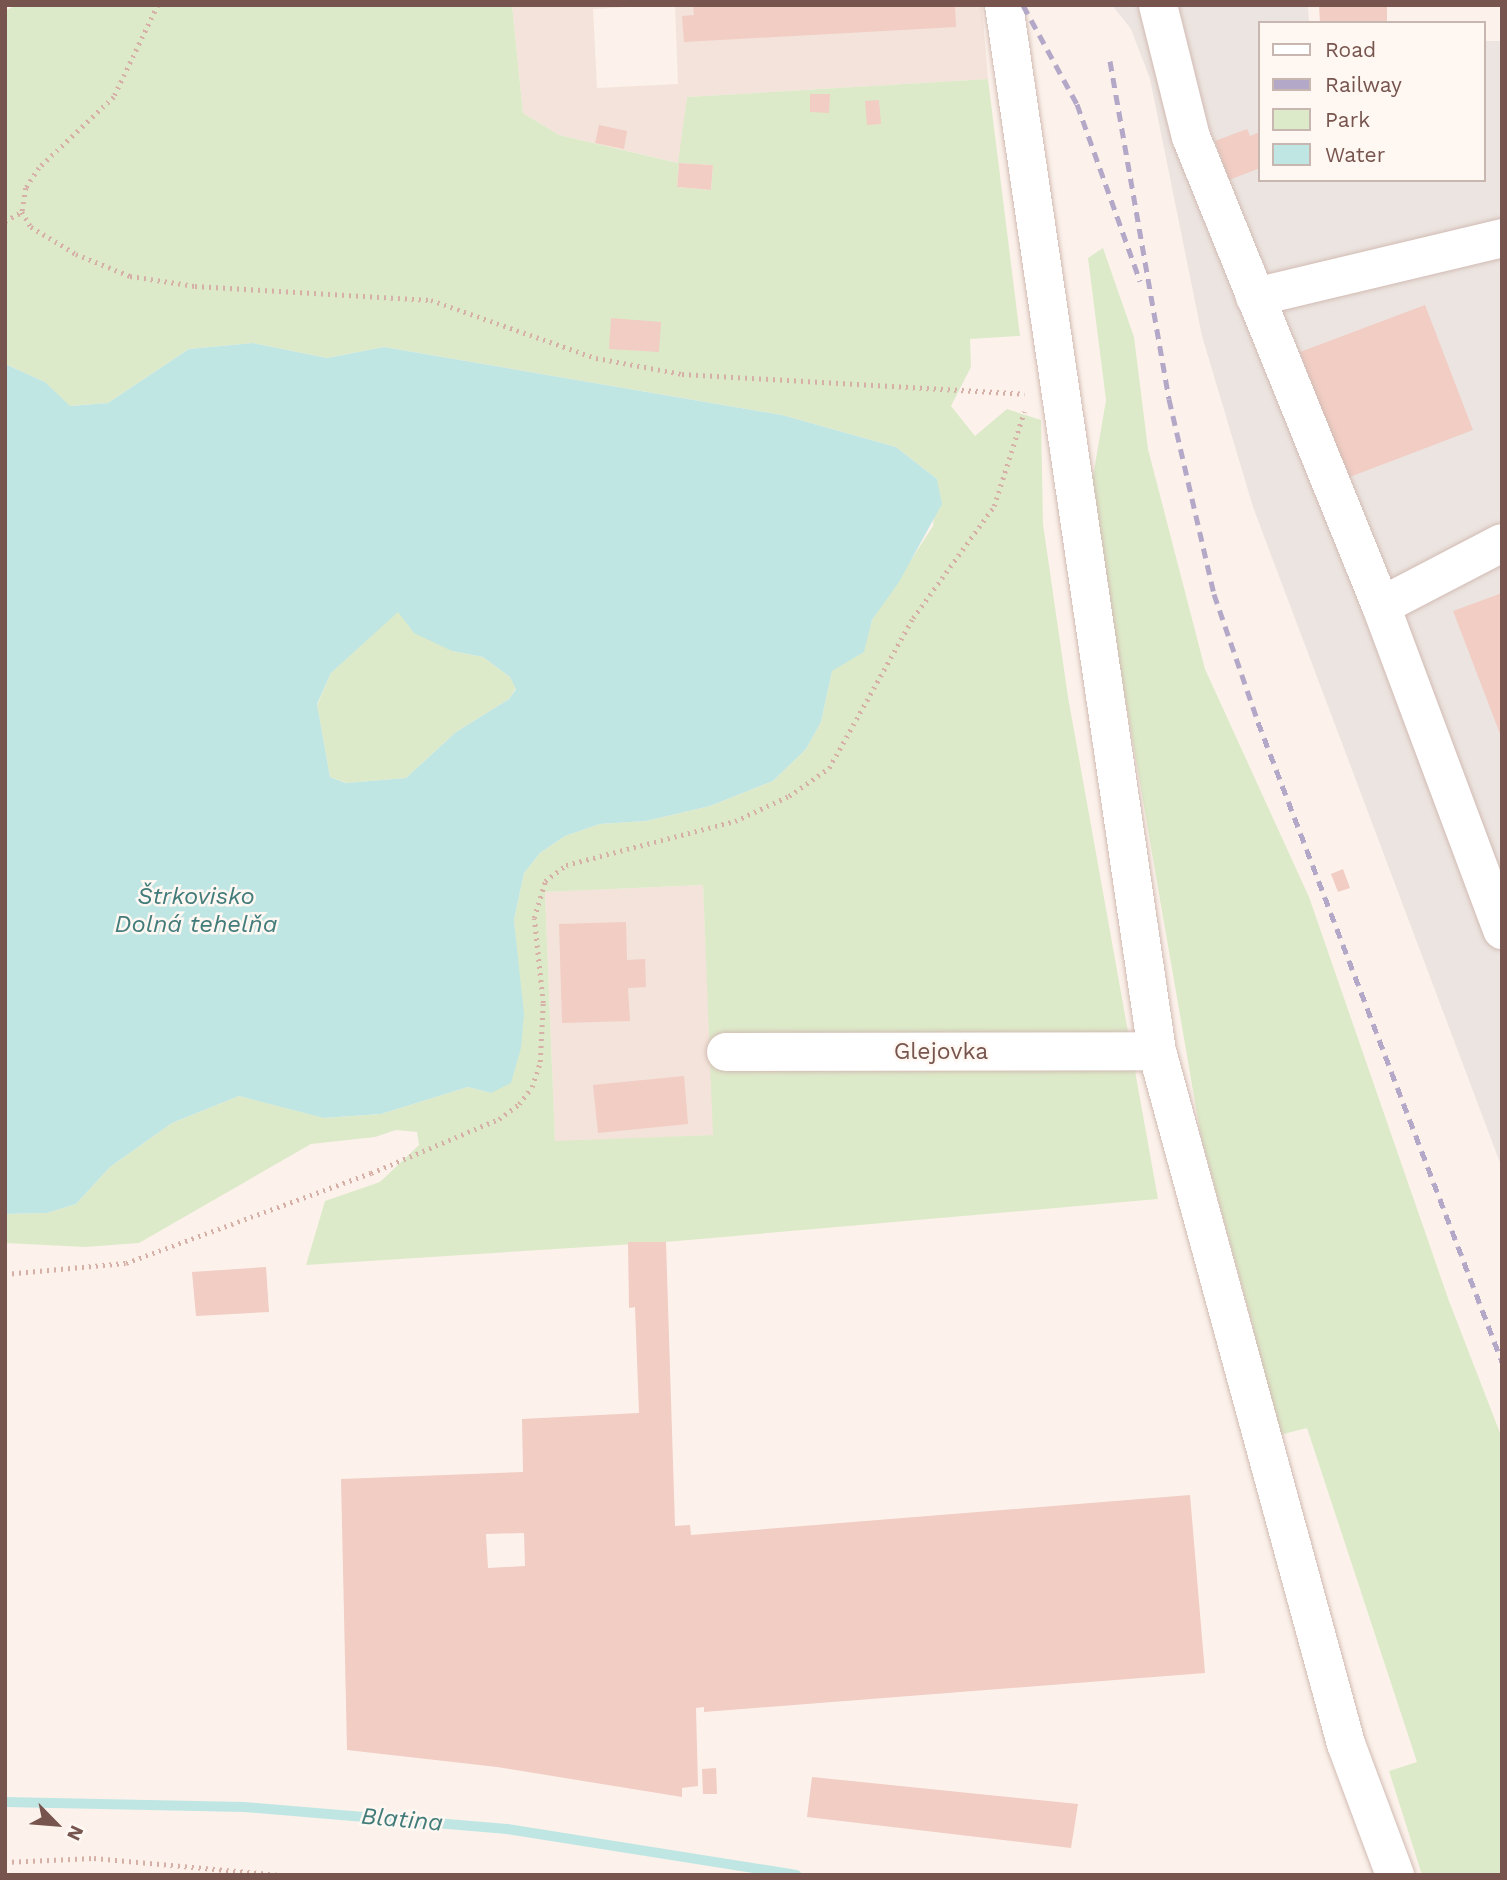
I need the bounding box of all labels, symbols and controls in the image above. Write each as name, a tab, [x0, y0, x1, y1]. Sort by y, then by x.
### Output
legend	[1258, 21, 1486, 182]
text: Road	[1325, 37, 1376, 62]
text: Railway	[1325, 72, 1402, 97]
text: Park	[1325, 107, 1370, 132]
text: Water	[1325, 142, 1385, 167]
water label: Štrkovisko Dolná tehelňa	[114, 883, 278, 939]
street label: Glejovka	[894, 1038, 988, 1066]
north arrow	[21, 1789, 91, 1859]
water label: Blatina	[360, 1802, 444, 1838]
text: N	[62, 1822, 89, 1844]

